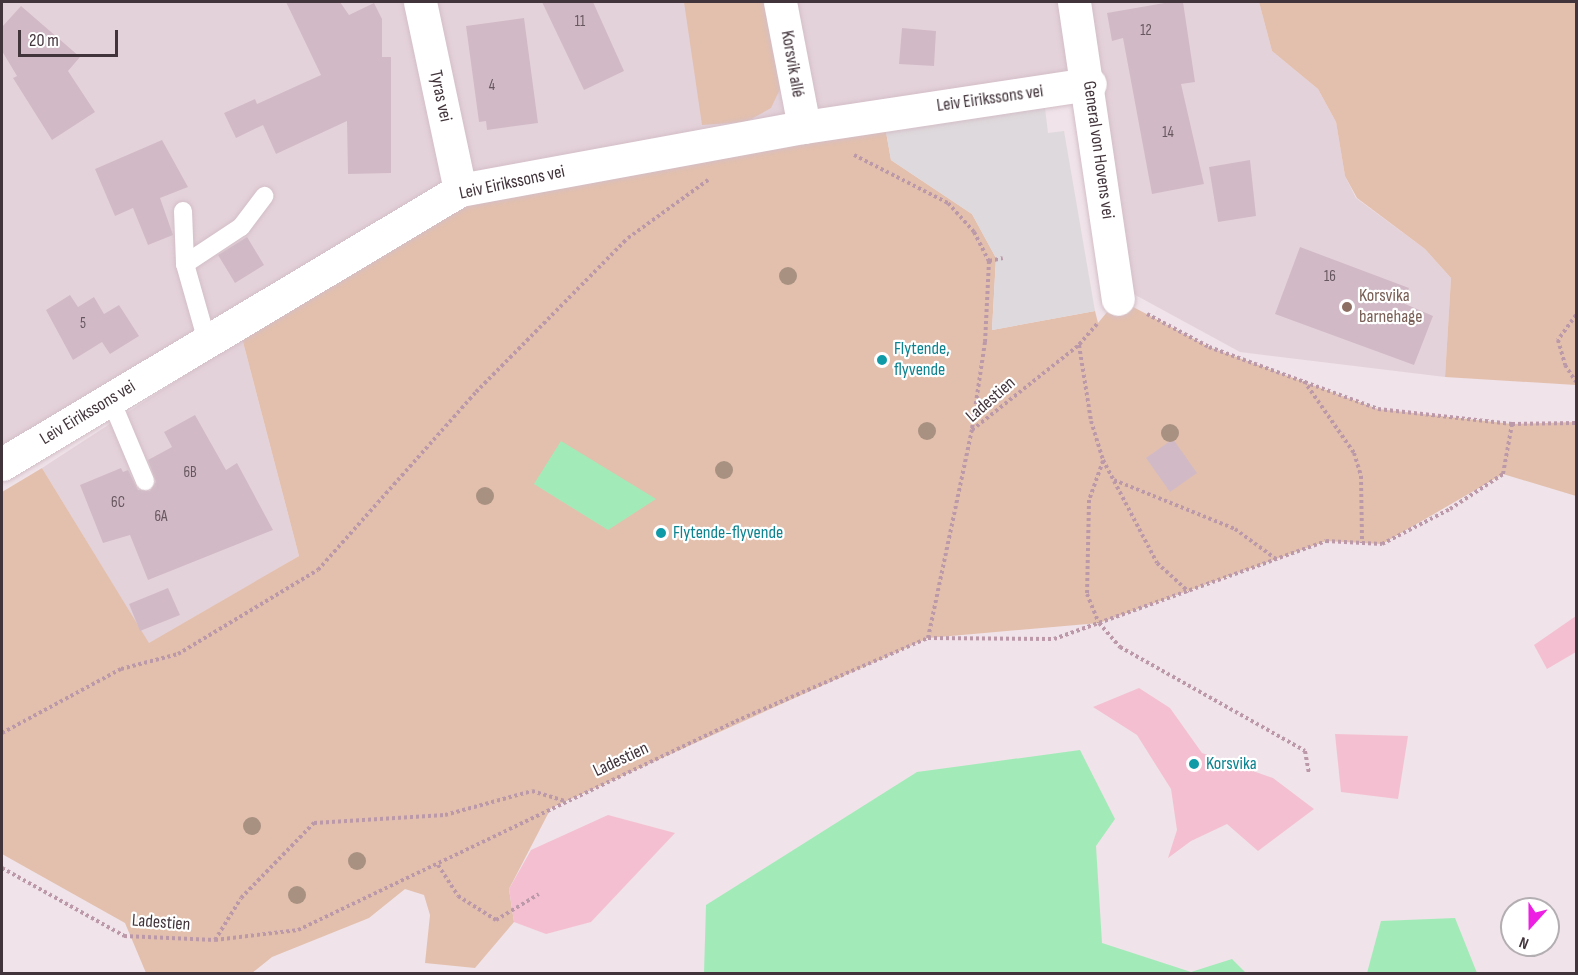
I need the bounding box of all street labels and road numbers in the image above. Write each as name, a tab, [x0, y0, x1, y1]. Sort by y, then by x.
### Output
street label: Korsvik allé	[776, 29, 808, 99]
street label: Tyras vei	[424, 68, 456, 124]
street label: General von Hovens vei	[1078, 80, 1118, 220]
street label: Leiv Eirikssons vei	[935, 81, 1045, 117]
street label: Leiv Eirikssons vei	[457, 161, 567, 205]
street label: Ladestien	[962, 373, 1020, 427]
street label: Leiv Eirikssons vei	[36, 376, 140, 450]
street label: Ladestien	[590, 738, 652, 782]
street label: Ladestien	[131, 910, 191, 936]

